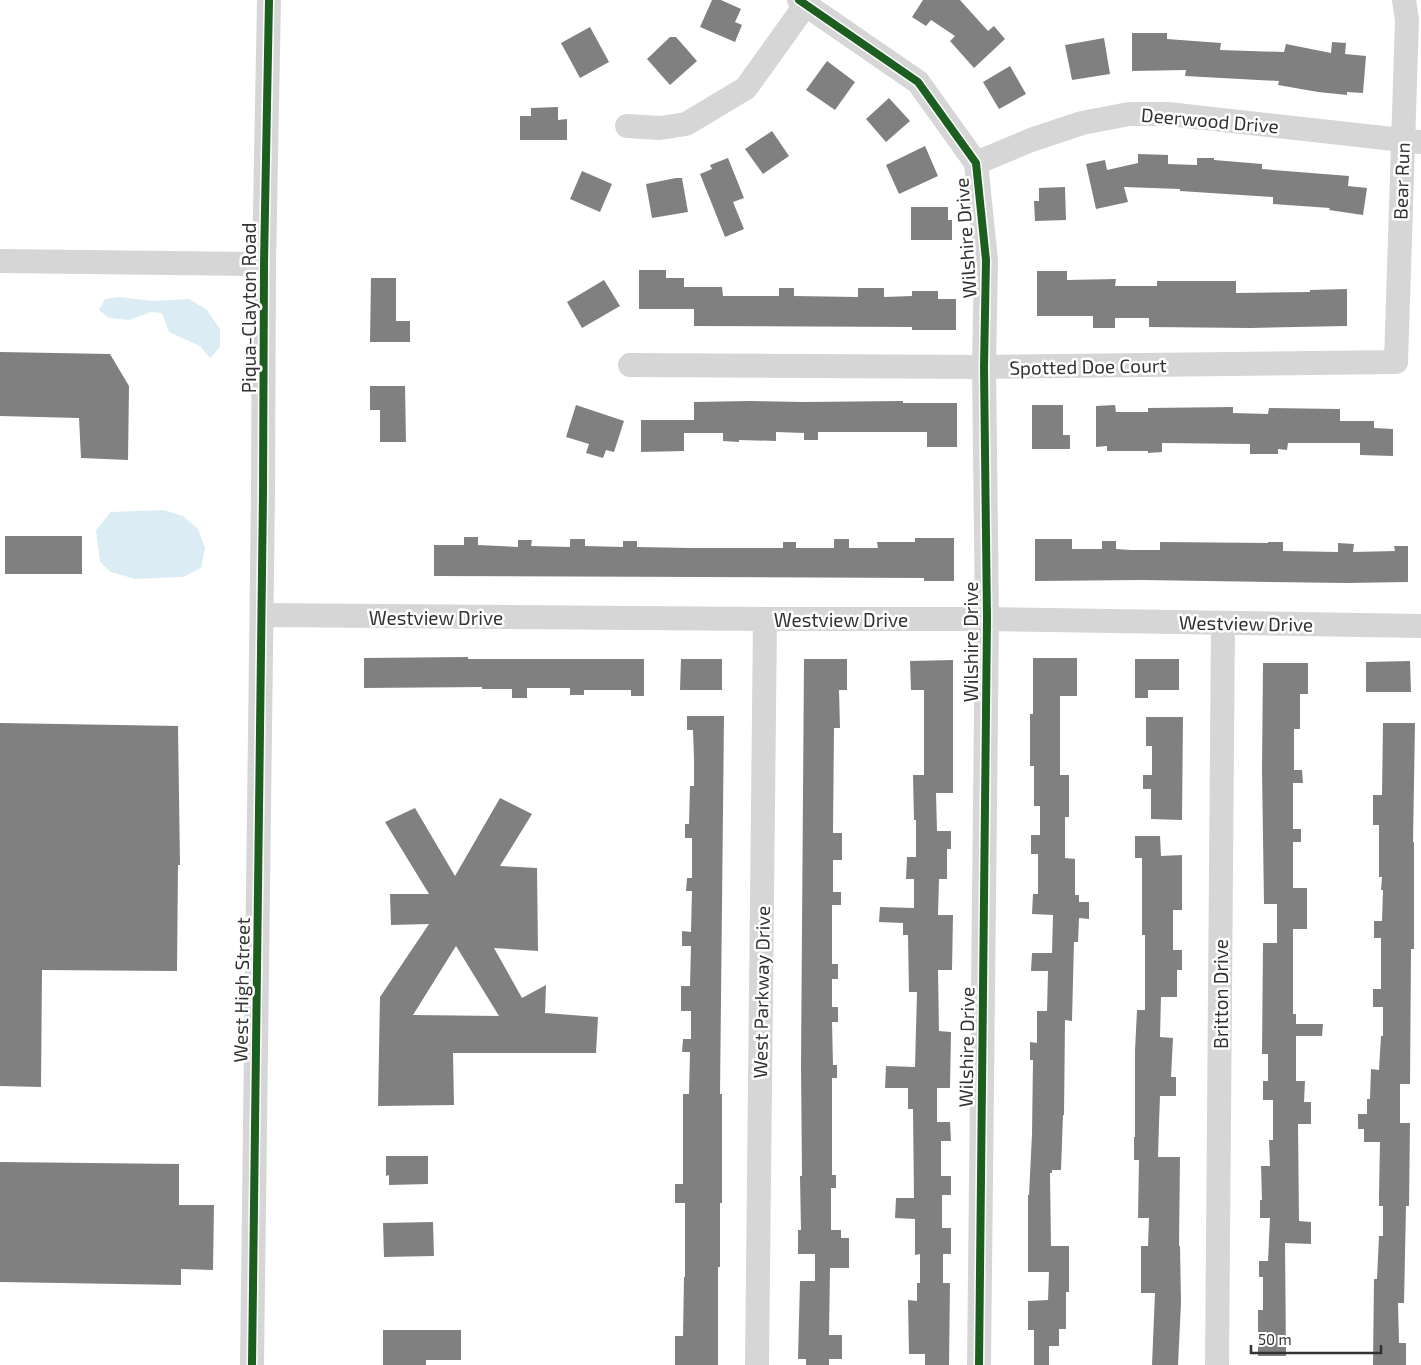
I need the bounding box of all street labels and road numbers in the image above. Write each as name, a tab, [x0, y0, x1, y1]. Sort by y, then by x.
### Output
street label: Deerwood Drive	[1140, 103, 1280, 137]
street label: Bear Run	[1388, 142, 1414, 220]
street label: Wilshire Drive	[949, 177, 981, 299]
street label: Piqua-Clayton Road	[237, 223, 260, 393]
street label: Spotted Doe Court	[1009, 353, 1167, 379]
street label: Wilshire Drive	[959, 582, 982, 702]
street label: Westview Drive	[369, 606, 503, 629]
street label: Westview Drive	[774, 608, 908, 631]
street label: Westview Drive	[1179, 610, 1313, 636]
street label: West Parkway Drive	[748, 905, 774, 1079]
street label: West High Street	[228, 917, 254, 1063]
street label: Britton Drive	[1209, 939, 1232, 1049]
street label: Wilshire Drive	[953, 986, 979, 1108]

